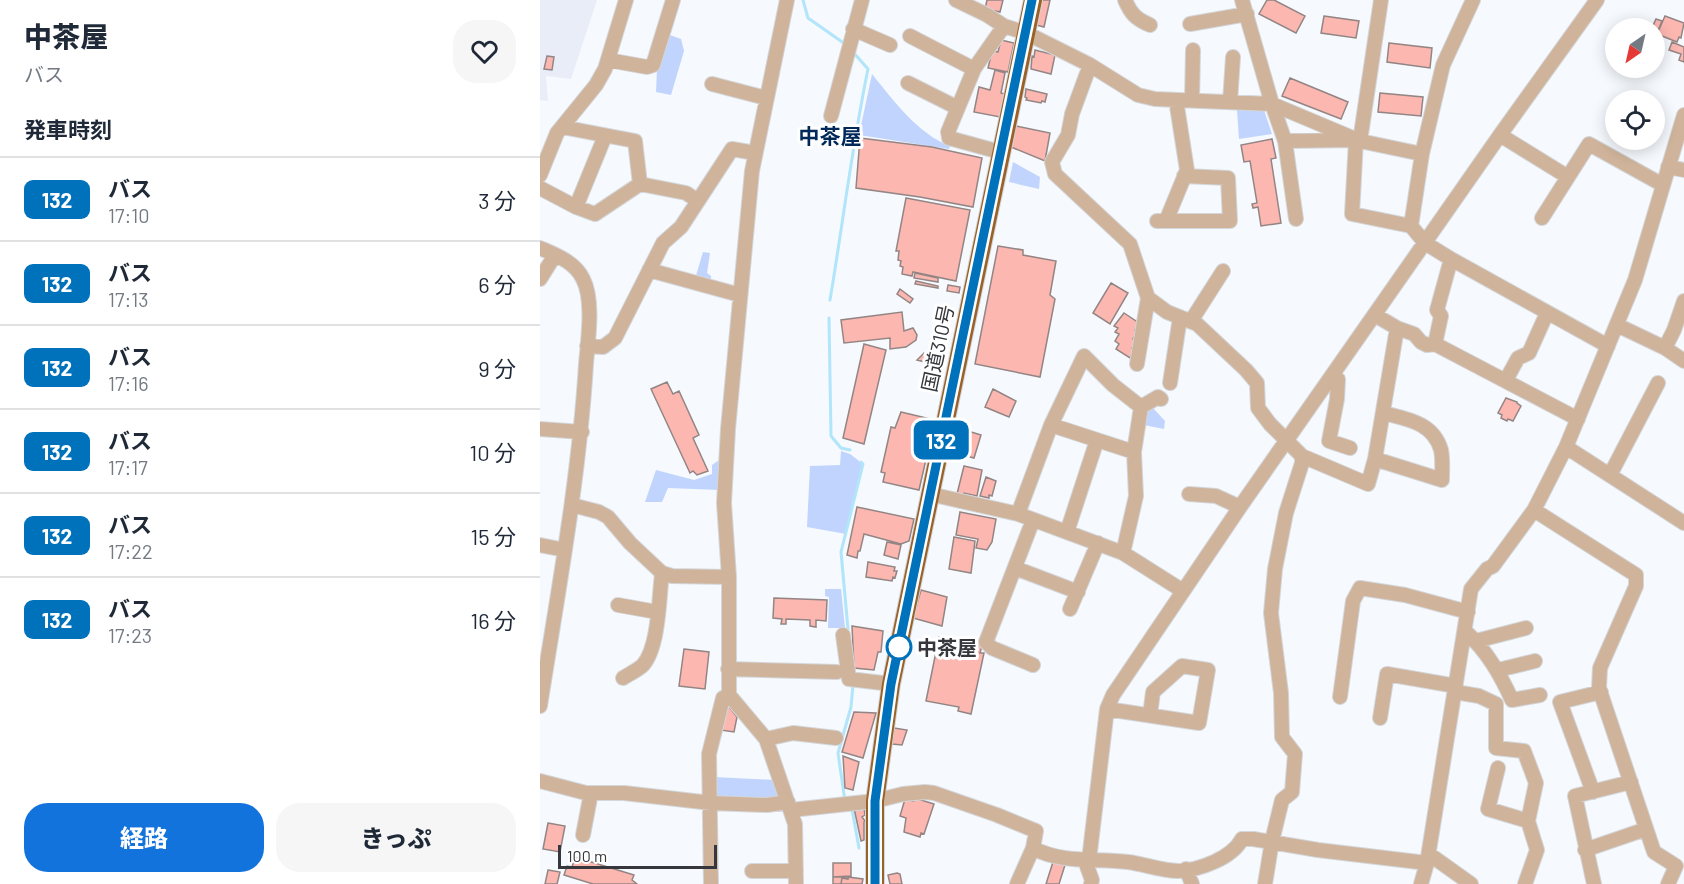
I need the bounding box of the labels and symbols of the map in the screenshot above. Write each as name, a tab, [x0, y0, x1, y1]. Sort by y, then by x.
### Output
north arrow	[1605, 18, 1665, 78]
district label: 中茶屋	[799, 123, 862, 148]
street label: 国道310号	[916, 302, 958, 394]
line badge: 132	[906, 420, 976, 460]
marker: 中茶屋	[886, 634, 912, 660]
place label: 中茶屋	[917, 635, 977, 659]
scale bar	[558, 842, 717, 870]

